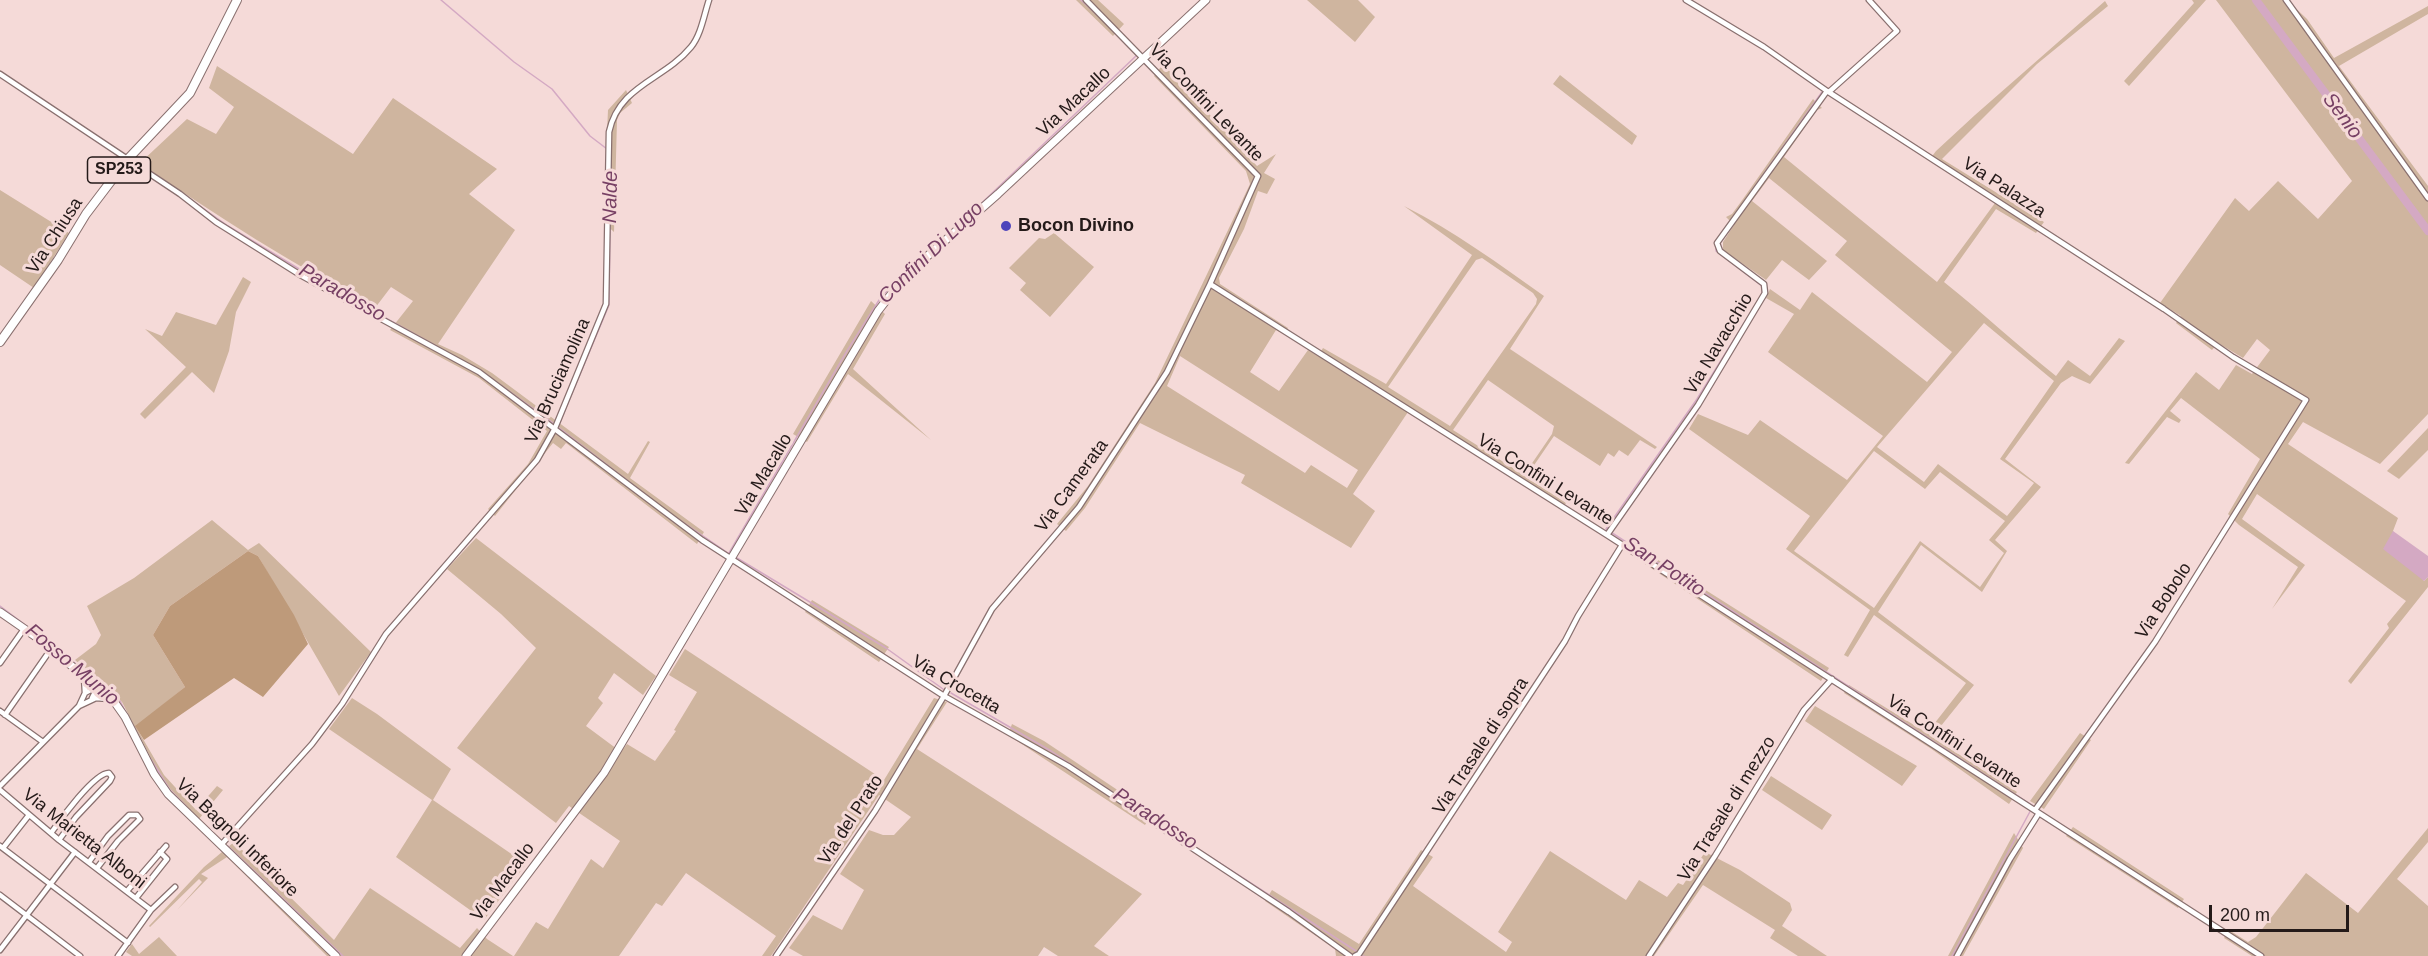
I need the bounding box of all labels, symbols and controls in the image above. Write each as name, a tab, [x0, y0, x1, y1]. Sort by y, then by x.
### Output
street label: Via Confini Levante	[1144, 39, 1268, 167]
street label: Via Macallo	[1033, 62, 1115, 142]
water label: Senio	[2317, 88, 2367, 144]
street label: Via Palazza	[1958, 153, 2050, 223]
road number: SP253	[88, 157, 150, 183]
water label: Nalde	[599, 171, 623, 223]
street label: Via Chiusa	[22, 194, 88, 278]
water label: Confini Di Lugo	[873, 197, 989, 309]
place label: Bocon Divino	[1018, 215, 1134, 237]
marker: Bocon Divino	[999, 219, 1013, 233]
water label: Paradosso	[295, 259, 389, 327]
street label: Via Navacchio	[1680, 289, 1758, 399]
street label: Via Bruciamolina	[521, 315, 595, 447]
street label: Via Macallo	[731, 430, 797, 520]
street label: Via Confini Levante	[1473, 430, 1617, 530]
street label: Via Camerata	[1031, 435, 1113, 537]
water label: San Potito	[1619, 532, 1709, 602]
street label: Via Bobolo	[2131, 559, 2197, 643]
water label: Fosso Munio	[20, 619, 124, 711]
street label: Via Crocetta	[908, 651, 1004, 719]
street label: Via Trasale di sopra	[1429, 673, 1533, 819]
street label: Via Confini Levante	[1883, 691, 2025, 793]
street label: Via Trasale di mezzo	[1674, 732, 1780, 886]
street label: Via del Prato	[814, 771, 888, 869]
street label: Via Bagnoli Inferiore	[171, 774, 303, 902]
water label: Paradosso	[1108, 783, 1202, 855]
street label: Via Marietta Alboni	[18, 784, 150, 894]
street label: Via Macallo	[466, 838, 540, 926]
scale bar	[2212, 893, 2352, 931]
text: 200 m	[2220, 905, 2270, 925]

